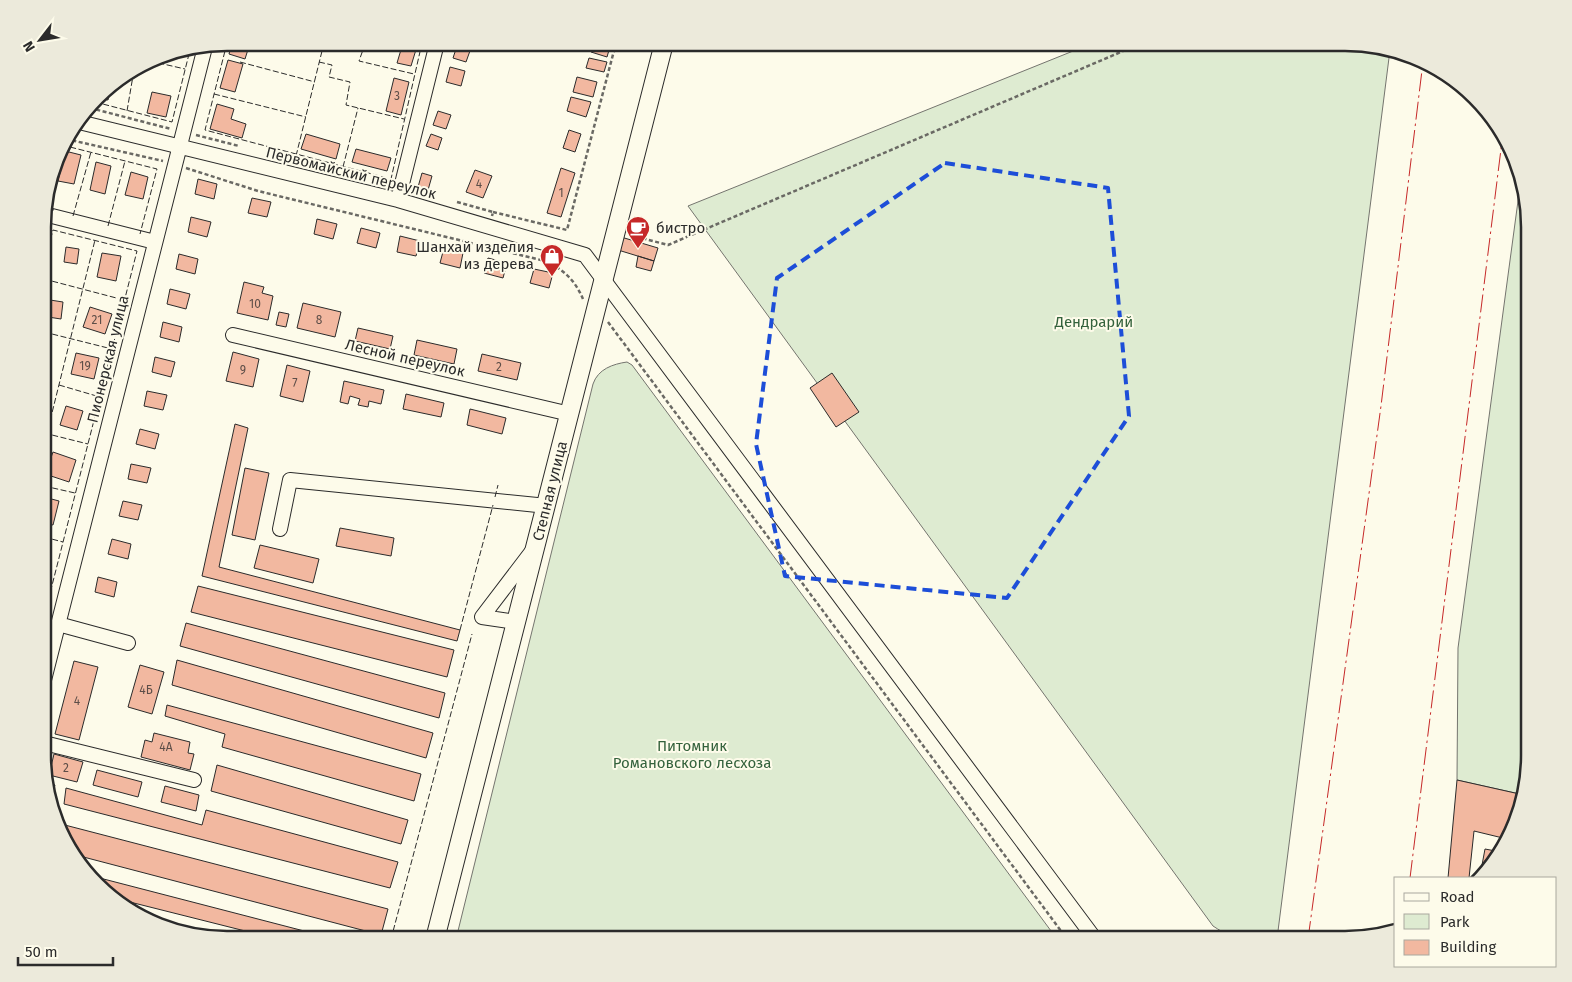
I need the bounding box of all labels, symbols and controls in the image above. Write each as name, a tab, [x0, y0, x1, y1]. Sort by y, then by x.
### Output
north arrow	[15, 15, 65, 65]
text: N	[20, 38, 39, 55]
house number: 3	[394, 89, 400, 103]
street label: Первомайский переулок	[264, 143, 438, 203]
house number: 4	[476, 177, 483, 191]
house number: 1	[558, 186, 564, 200]
cafe icon: бистро	[625, 215, 651, 249]
place label: бистро	[656, 219, 705, 237]
place label: Шанхай изделия из дерева	[416, 238, 534, 273]
shop icon: Шанхай изделия из дерева	[539, 243, 565, 277]
street label: Пионерская улица	[83, 293, 133, 425]
house number: 10	[249, 297, 261, 311]
house number: 21	[92, 313, 102, 327]
house number: 8	[316, 313, 323, 327]
park label: Дендрарий	[1054, 313, 1133, 331]
street label: Лесной переулок	[343, 335, 467, 381]
house number: 19	[79, 359, 91, 373]
house number: 2	[496, 360, 502, 374]
house number: 9	[240, 363, 246, 377]
house number: 7	[292, 376, 298, 390]
street label: Степная улица	[529, 439, 571, 543]
house number: 4Б	[139, 683, 153, 697]
house number: 4	[74, 694, 81, 708]
park label: Питомник Романовского лесхоза	[613, 737, 771, 772]
house number: 4А	[159, 740, 173, 754]
house number: 2	[63, 761, 69, 775]
legend	[1394, 877, 1557, 967]
text: Road	[1440, 888, 1475, 906]
text: Park	[1440, 913, 1470, 931]
scale bar	[18, 934, 112, 966]
text: Building	[1440, 938, 1496, 956]
text: 50 m	[25, 943, 58, 961]

